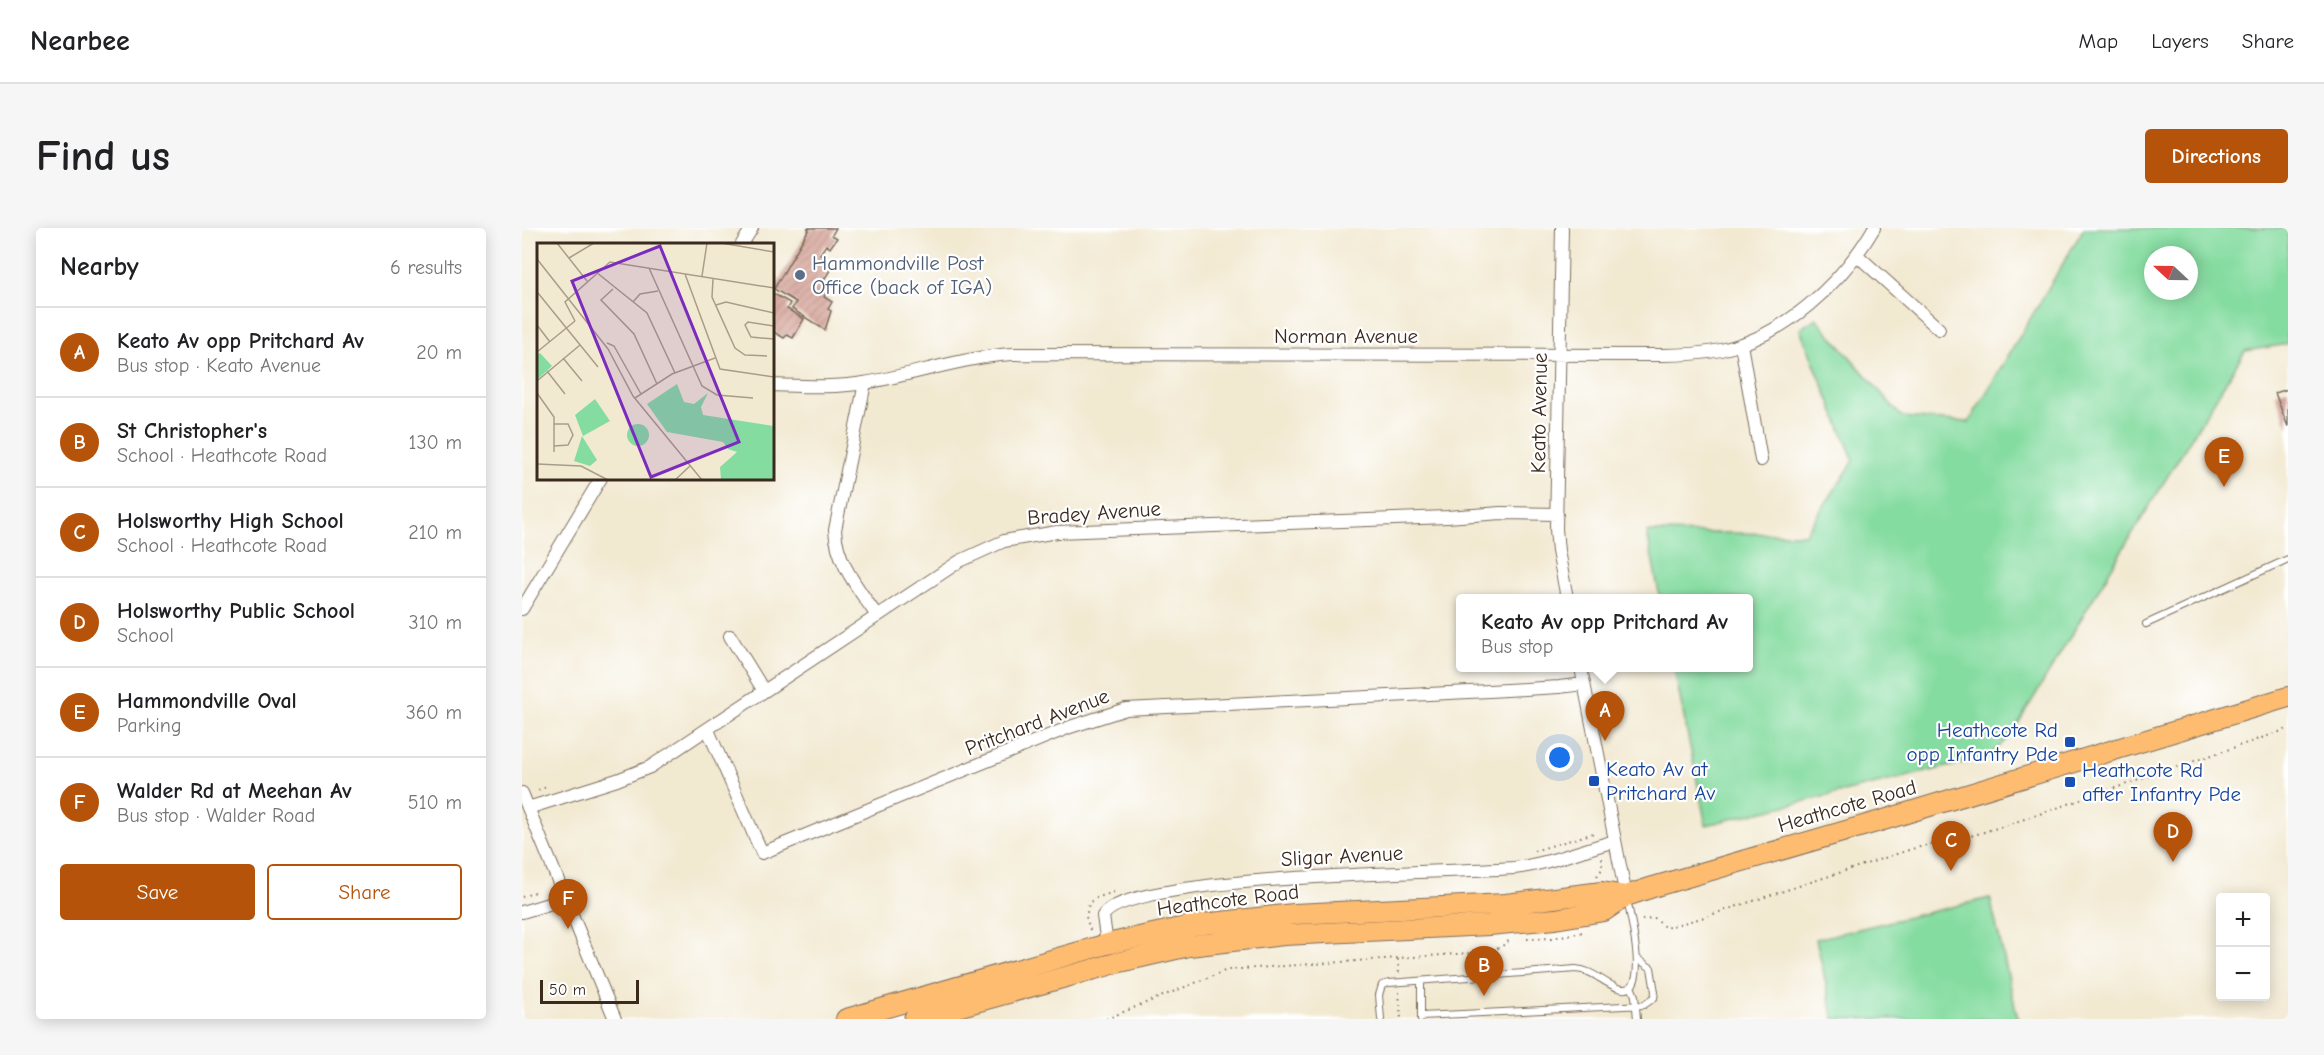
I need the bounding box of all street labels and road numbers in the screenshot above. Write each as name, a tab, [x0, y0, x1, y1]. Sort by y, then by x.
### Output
street label: Norman Avenue	[1274, 324, 1418, 348]
street label: Keato Avenue	[1526, 353, 1552, 473]
street label: Bradey Avenue	[1026, 496, 1162, 530]
street label: Pritchard Avenue	[962, 684, 1112, 760]
street label: Heathcote Road	[1775, 775, 1919, 837]
street label: Sligar Avenue	[1280, 841, 1404, 871]
street label: Heathcote Road	[1156, 879, 1300, 921]

